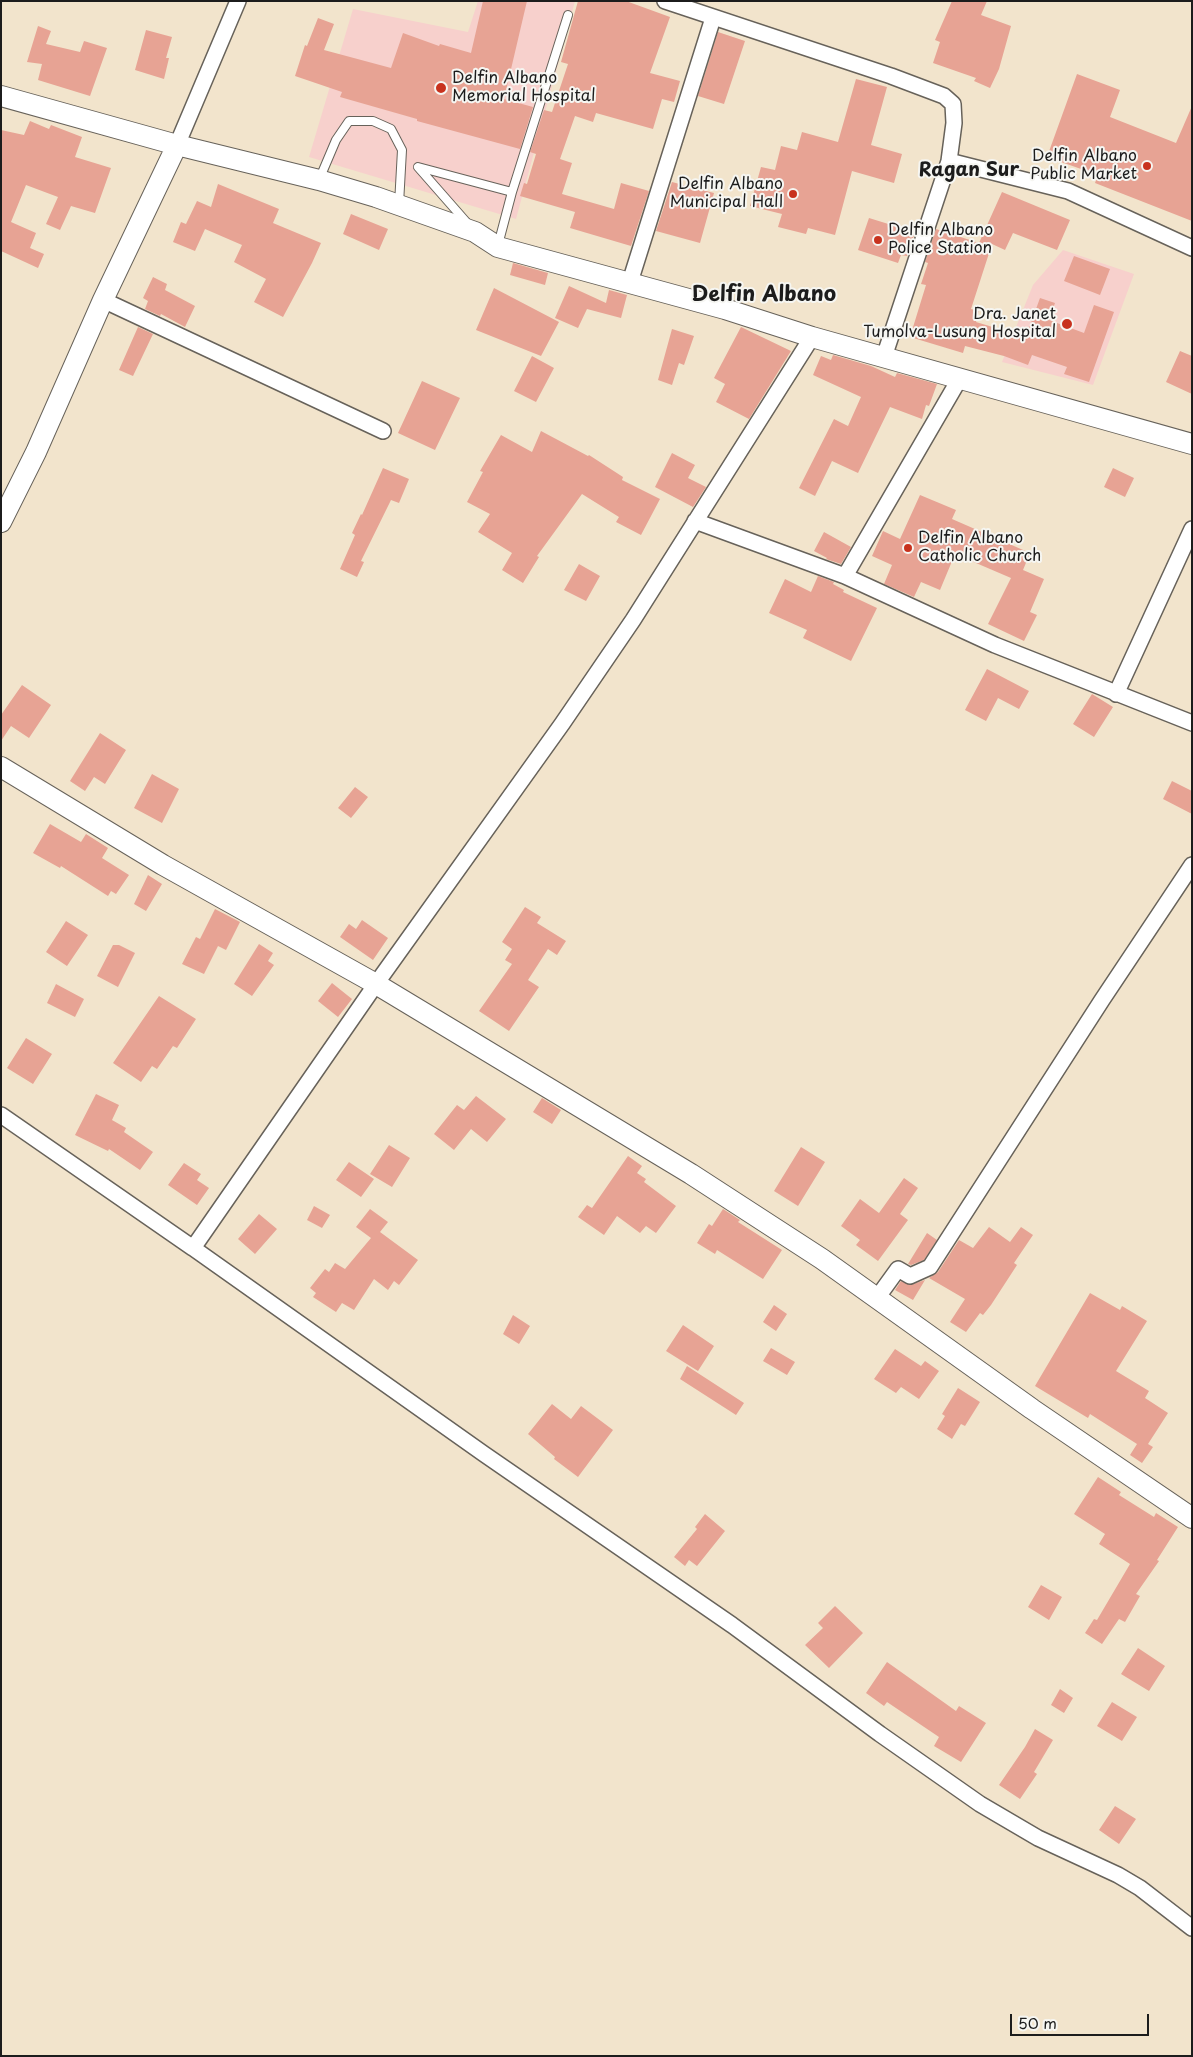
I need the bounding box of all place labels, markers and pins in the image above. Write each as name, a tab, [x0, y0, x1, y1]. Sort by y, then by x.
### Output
place label: Delfin Albano Memorial Hospital	[452, 69, 596, 107]
marker: Delfin Albano Memorial Hospital	[434, 81, 448, 95]
place label: Delfin Albano Public Market	[1030, 147, 1137, 185]
marker: Delfin Albano Public Market	[1141, 160, 1153, 172]
place label: Delfin Albano Municipal Hall	[670, 175, 783, 213]
marker: Delfin Albano Municipal Hall	[787, 188, 799, 200]
place label: Delfin Albano Police Station	[888, 221, 993, 259]
marker: Delfin Albano Police Station	[872, 234, 884, 246]
place label: Dra. Janet Tumolva-Lusung Hospital	[863, 305, 1056, 343]
marker: Dra. Janet Tumolva-Lusung Hospital	[1060, 317, 1074, 331]
place label: Delfin Albano Catholic Church	[918, 529, 1041, 567]
marker: Delfin Albano Catholic Church	[902, 542, 914, 554]

